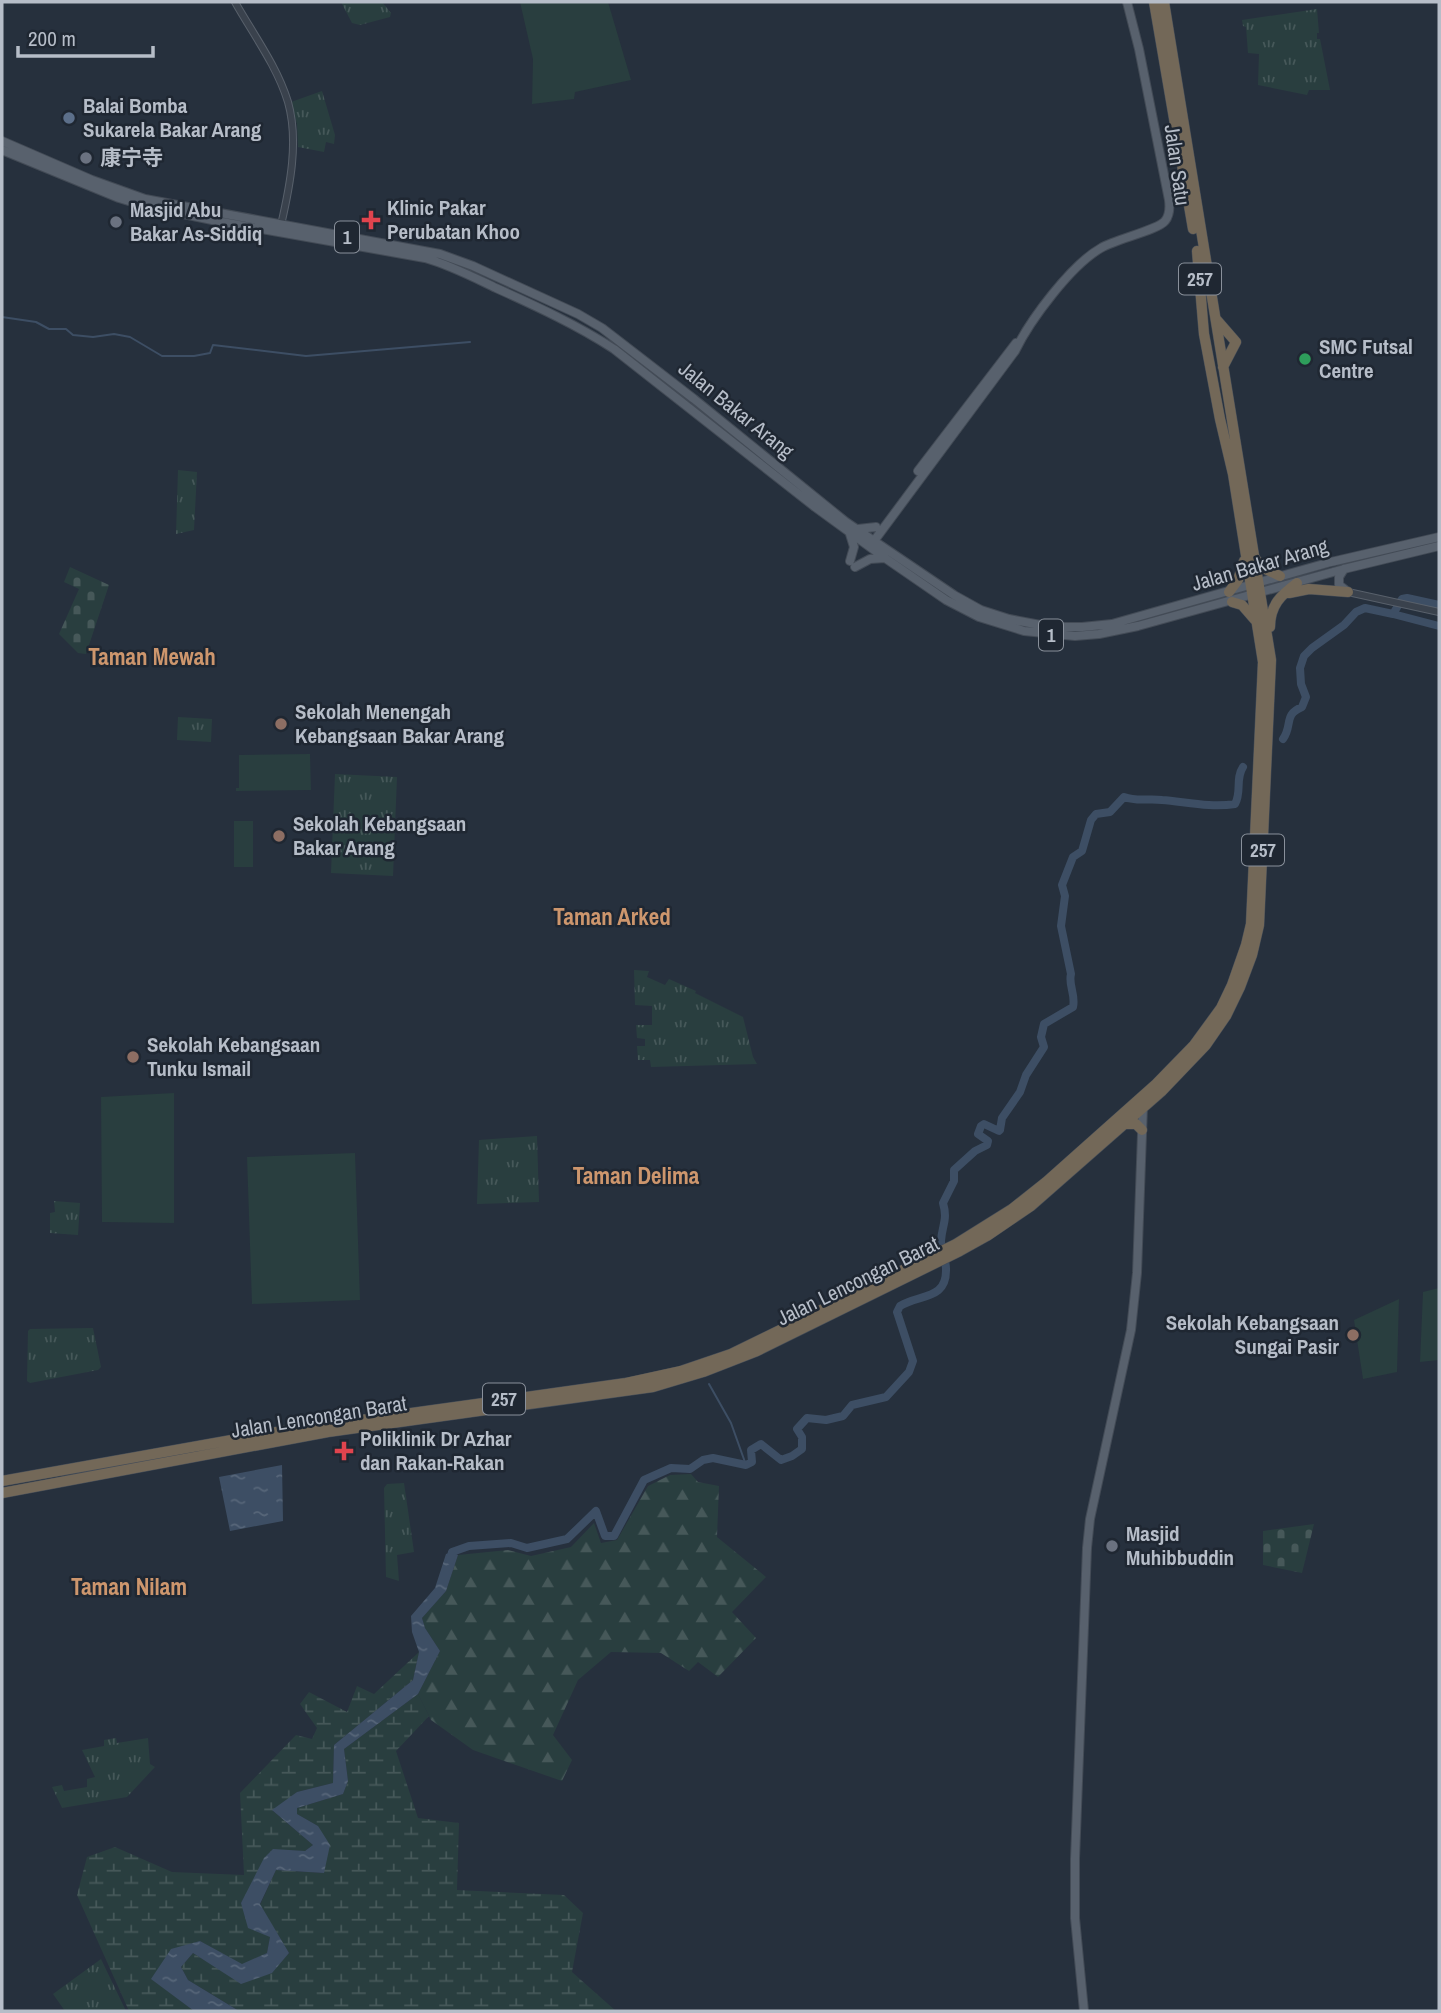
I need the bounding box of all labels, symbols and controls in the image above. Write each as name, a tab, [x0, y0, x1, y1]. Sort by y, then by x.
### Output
scale bar	[18, 14, 152, 58]
text: 200 m	[28, 24, 76, 53]
place label: Balai Bomba Sukarela Bakar Arang	[83, 91, 262, 144]
marker: Balai Bomba Sukarela Bakar Arang	[61, 110, 77, 126]
street label: Jalan Satu	[1157, 123, 1198, 207]
place label: 康宁寺	[100, 143, 163, 172]
marker: 康宁寺	[78, 150, 94, 166]
place label: Klinic Pakar Perubatan Khoo	[387, 193, 520, 246]
place label: Masjid Abu Bakar As-Siddiq	[130, 195, 262, 248]
marker: Klinic Pakar Perubatan Khoo	[361, 210, 381, 230]
marker: Masjid Abu Bakar As-Siddiq	[108, 214, 124, 230]
road number: 1	[335, 221, 359, 252]
road number: 257	[1179, 264, 1221, 294]
place label: SMC Futsal Centre	[1319, 332, 1413, 385]
marker: SMC Futsal Centre	[1297, 351, 1313, 367]
street label: Jalan Bakar Arang	[673, 354, 800, 465]
street label: Jalan Bakar Arang	[1188, 531, 1332, 598]
road number: 1	[1039, 620, 1063, 650]
district label: Taman Mewah	[88, 641, 216, 672]
place label: Sekolah Menengah Kebangsaan Bakar Arang	[295, 697, 504, 750]
marker: Sekolah Menengah Kebangsaan Bakar Arang	[273, 716, 289, 732]
place label: Sekolah Kebangsaan Bakar Arang	[293, 809, 466, 862]
marker: Sekolah Kebangsaan Bakar Arang	[271, 828, 287, 844]
road number: 257	[1242, 834, 1284, 866]
district label: Taman Arked	[553, 901, 671, 932]
place label: Sekolah Kebangsaan Tunku Ismail	[147, 1030, 320, 1083]
marker: Sekolah Kebangsaan Tunku Ismail	[125, 1049, 141, 1065]
district label: Taman Delima	[573, 1160, 700, 1191]
street label: Jalan Lencongan Barat	[772, 1229, 944, 1332]
place label: Sekolah Kebangsaan Sungai Pasir	[1166, 1308, 1339, 1361]
marker: Sekolah Kebangsaan Sungai Pasir	[1345, 1327, 1361, 1343]
road number: 257	[483, 1384, 525, 1414]
street label: Jalan Lencongan Barat	[229, 1388, 409, 1445]
place label: Poliklinik Dr Azhar dan Rakan-Rakan	[360, 1424, 512, 1477]
marker: Poliklinik Dr Azhar dan Rakan-Rakan	[334, 1441, 354, 1461]
place label: Masjid Muhibbuddin	[1126, 1519, 1234, 1572]
marker: Masjid Muhibbuddin	[1104, 1538, 1120, 1554]
district label: Taman Nilam	[71, 1571, 187, 1602]

